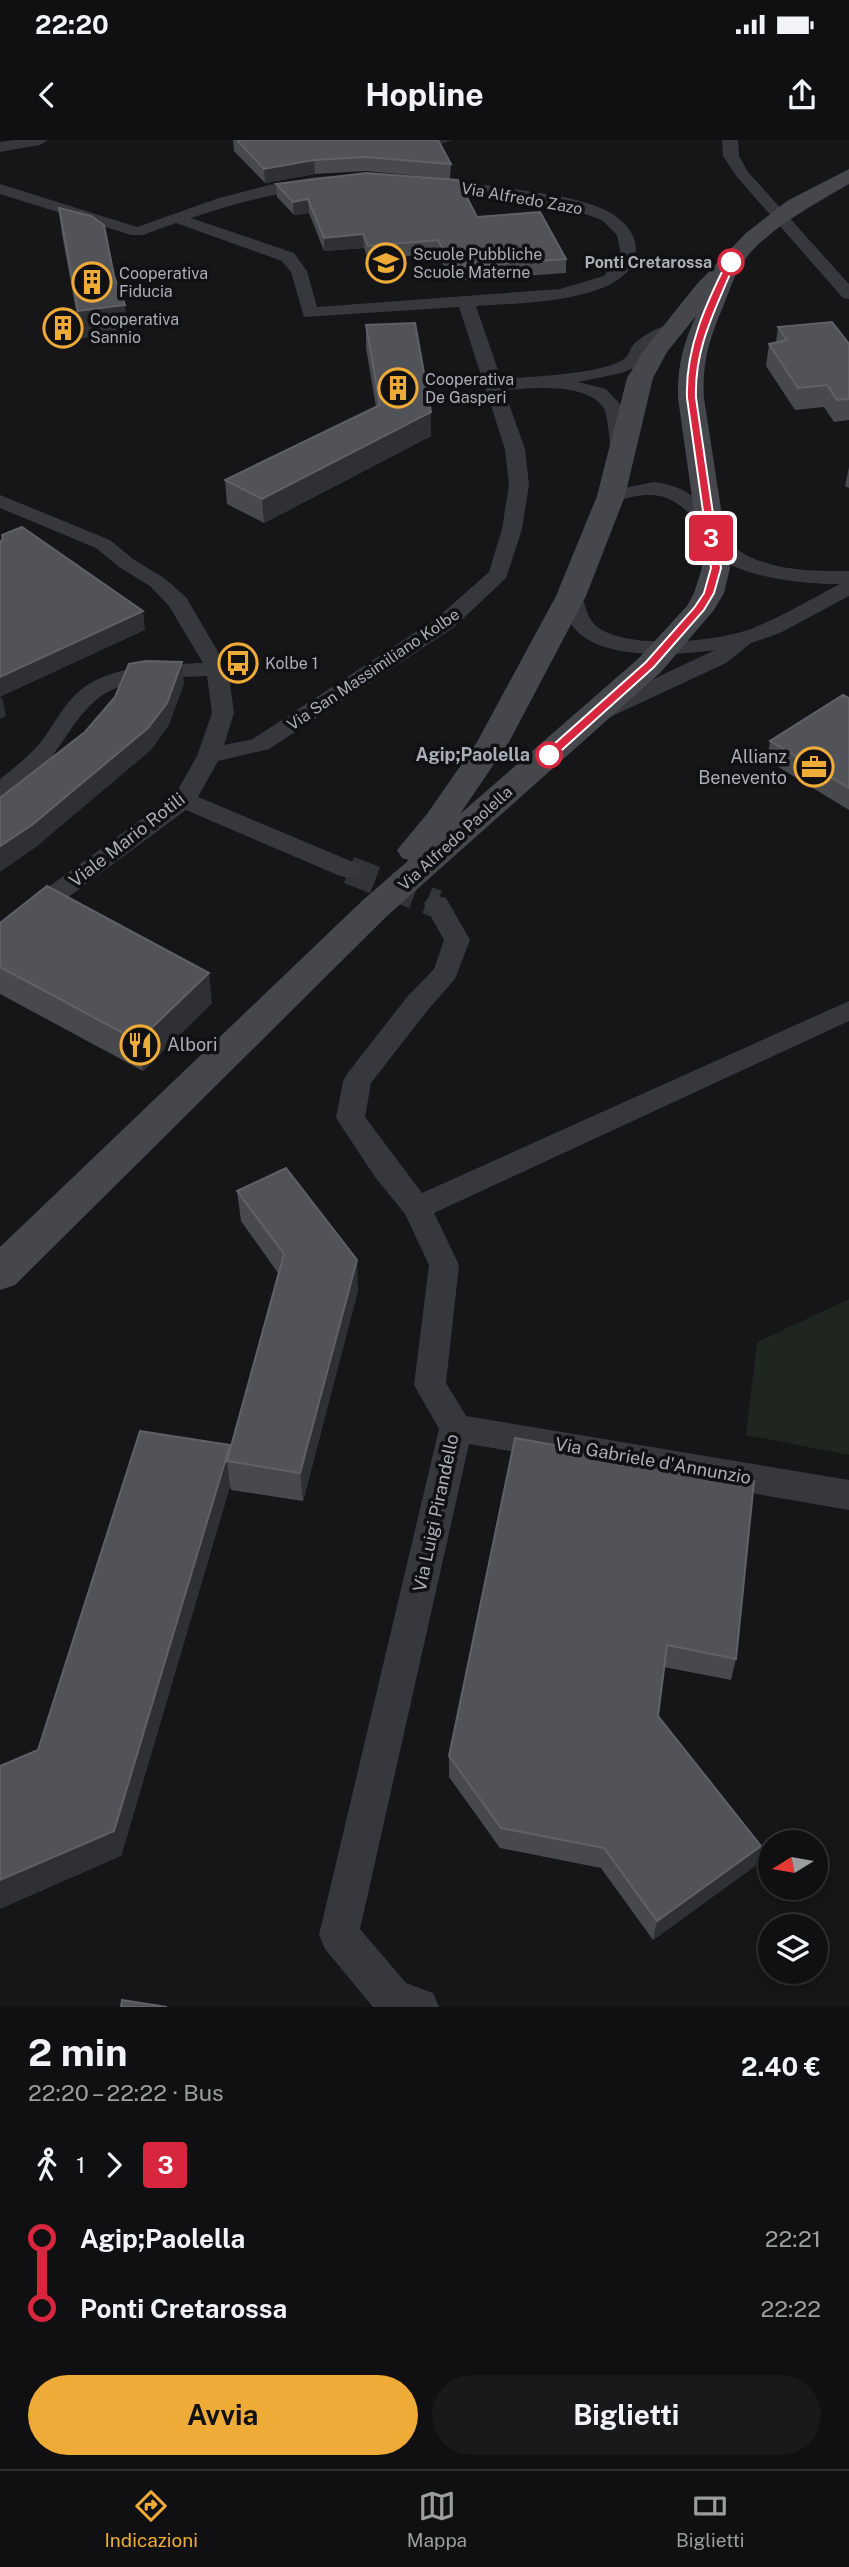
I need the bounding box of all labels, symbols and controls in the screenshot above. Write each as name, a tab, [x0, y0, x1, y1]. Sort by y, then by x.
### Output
text: 22:20	[35, 9, 109, 40]
icon: back	[28, 76, 66, 114]
text: Hopline	[365, 76, 484, 113]
icon: share	[783, 76, 821, 114]
street label: Via Alfredo Zazo	[460, 178, 584, 219]
school or university icon: Scuole Pubbliche Scuole Materne	[365, 242, 407, 284]
place label: Scuole Pubbliche Scuole Materne	[413, 245, 542, 282]
marker: Ponti Cretarossa	[718, 249, 744, 275]
place label: Ponti Cretarossa	[584, 253, 712, 272]
building icon: Cooperativa Fiducia	[71, 261, 113, 303]
place label: Cooperativa Fiducia	[119, 264, 208, 301]
building icon: Cooperativa Sannio	[42, 307, 84, 349]
place label: Cooperativa Sannio	[90, 310, 179, 347]
building icon: Cooperativa De Gasperi	[377, 367, 419, 409]
place label: Cooperativa De Gasperi	[425, 370, 514, 407]
line badge: 3	[688, 515, 734, 561]
text: 3	[703, 524, 719, 552]
street label: Via San Massimiliano Kolbe	[284, 605, 463, 734]
bus stop icon: Kolbe 1	[217, 642, 259, 684]
place label: Kolbe 1	[265, 654, 318, 673]
marker: Agip;Paolella	[536, 742, 562, 768]
place label: Agip;Paolella	[416, 744, 530, 765]
place label: Allianz Benevento	[698, 746, 787, 788]
office icon: Allianz Benevento	[793, 746, 835, 788]
street label: Via Alfredo Paolella	[394, 782, 516, 895]
street label: Viale Mario Rotili	[65, 788, 189, 891]
restaurant icon: Albori	[119, 1024, 161, 1066]
place label: Albori	[167, 1034, 218, 1055]
street label: Via Luigi Pirandello	[409, 1432, 462, 1594]
street label: Via Gabriele d'Annunzio	[554, 1433, 753, 1488]
north arrow	[758, 1830, 828, 1900]
map controls	[758, 1830, 828, 1984]
button: layers	[758, 1914, 828, 1984]
text: 2 min	[28, 2030, 128, 2075]
text: 2.40 €	[741, 2051, 821, 2082]
text: 22:20 – 22:22 · Bus	[28, 2079, 224, 2106]
icon: walk	[28, 2146, 66, 2184]
icon: forward	[95, 2146, 133, 2184]
text: 1	[76, 2151, 85, 2178]
text: 3	[157, 2151, 173, 2179]
text: Agip;Paolella	[80, 2223, 245, 2254]
text: 22:21	[765, 2225, 821, 2252]
text: Ponti Cretarossa	[80, 2293, 287, 2324]
text: 22:22	[761, 2295, 821, 2322]
button: Avvia	[28, 2375, 418, 2455]
button: Biglietti	[432, 2375, 821, 2455]
tab: Indicazioni	[104, 2487, 198, 2551]
tab: Mappa	[407, 2487, 467, 2551]
tab: Biglietti	[676, 2487, 745, 2551]

